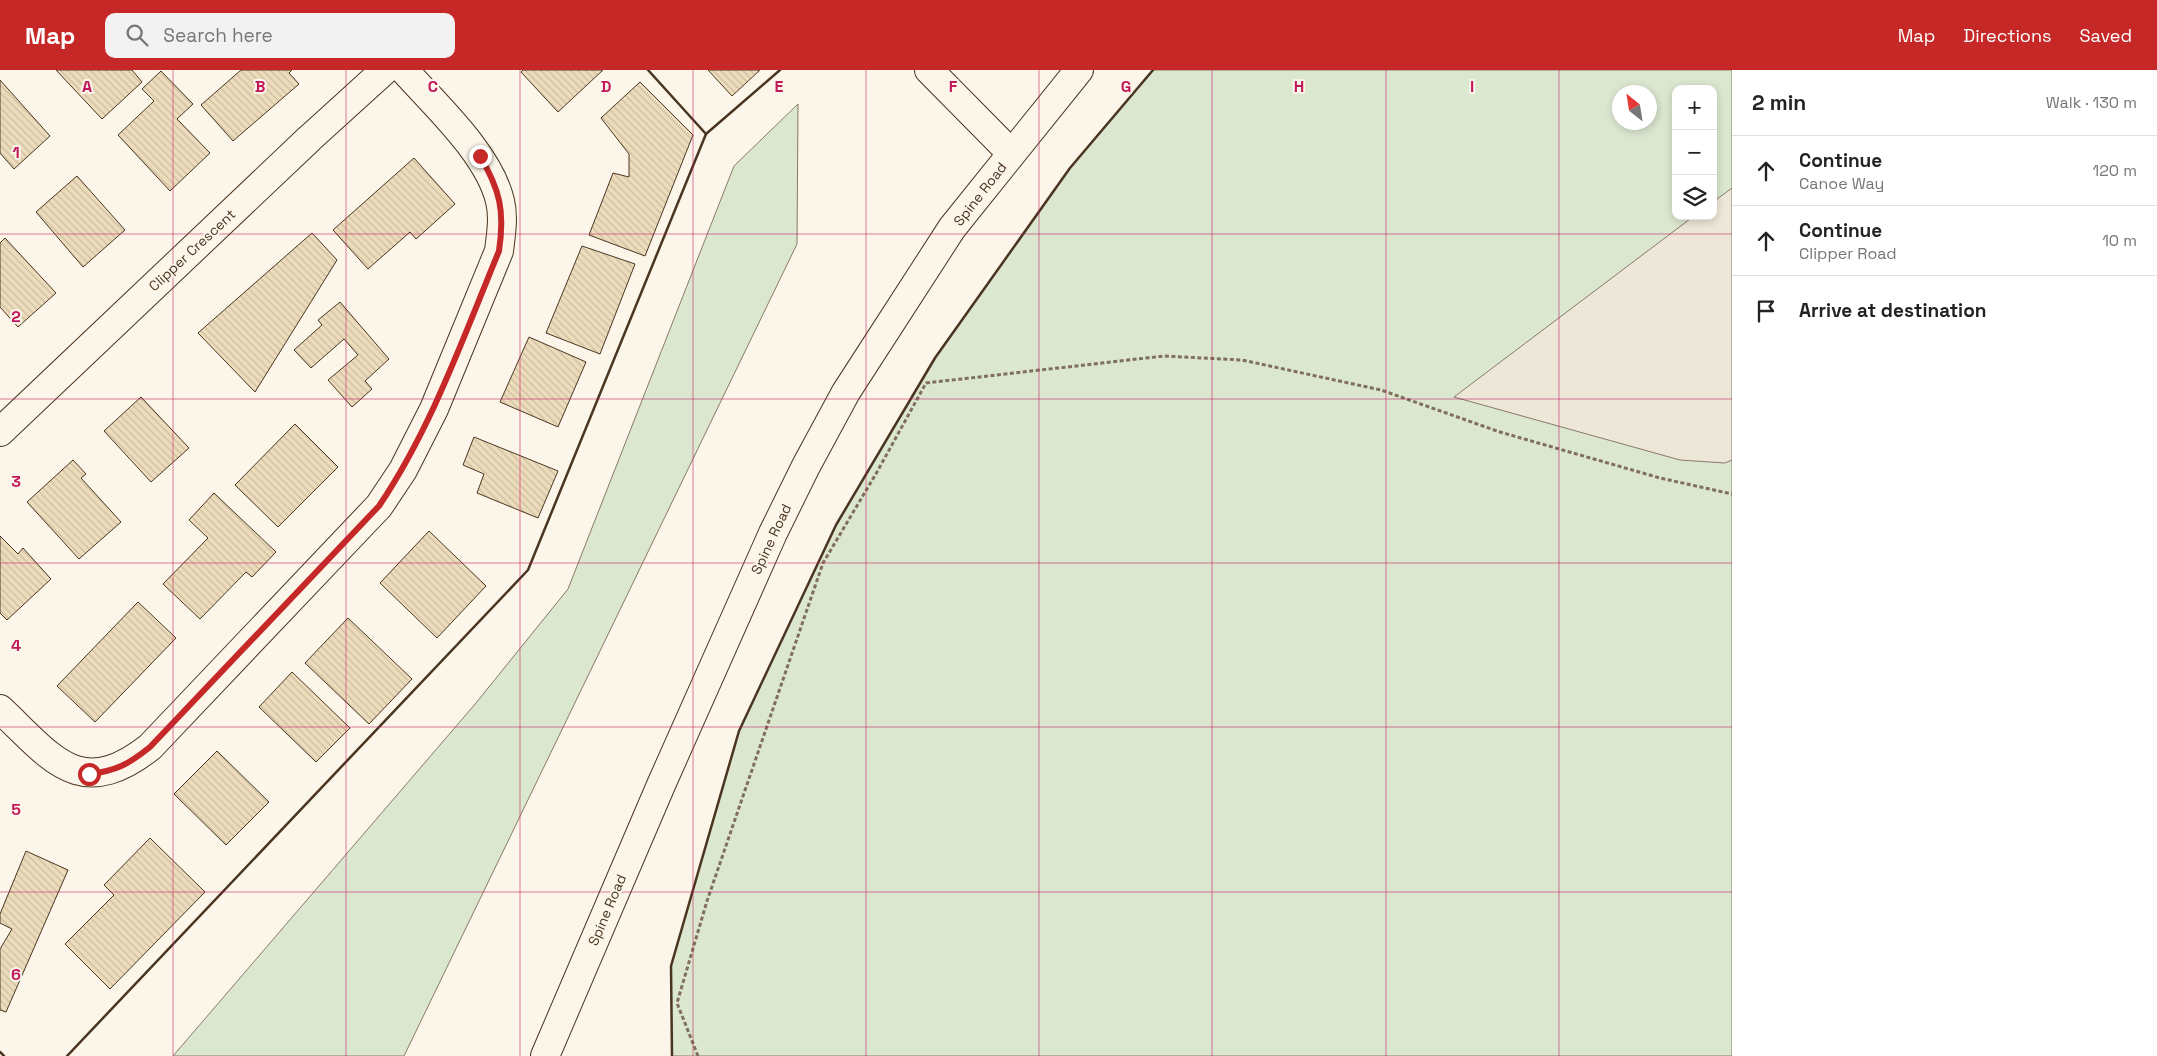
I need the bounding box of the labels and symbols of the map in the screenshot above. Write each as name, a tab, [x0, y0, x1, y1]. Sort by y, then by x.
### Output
text: A	[82, 76, 92, 97]
text: B	[255, 76, 265, 97]
text: C	[428, 76, 438, 97]
text: D	[601, 76, 611, 97]
text: E	[775, 76, 784, 97]
text: F	[949, 76, 958, 97]
text: G	[1121, 76, 1131, 97]
text: H	[1294, 76, 1304, 97]
text: I	[1470, 76, 1474, 97]
north arrow	[1612, 85, 1657, 130]
text: 1	[12, 142, 20, 163]
route end	[469, 145, 492, 168]
street label: Spine Road	[950, 159, 1010, 229]
street label: Clipper Crescent	[145, 205, 239, 295]
text: 2	[11, 306, 21, 327]
text: 3	[11, 471, 21, 492]
street label: Spine Road	[747, 501, 795, 577]
text: 4	[11, 635, 21, 656]
route start	[78, 763, 101, 786]
text: 5	[11, 799, 21, 820]
street label: Spine Road	[584, 872, 630, 948]
text: 6	[11, 964, 21, 985]

